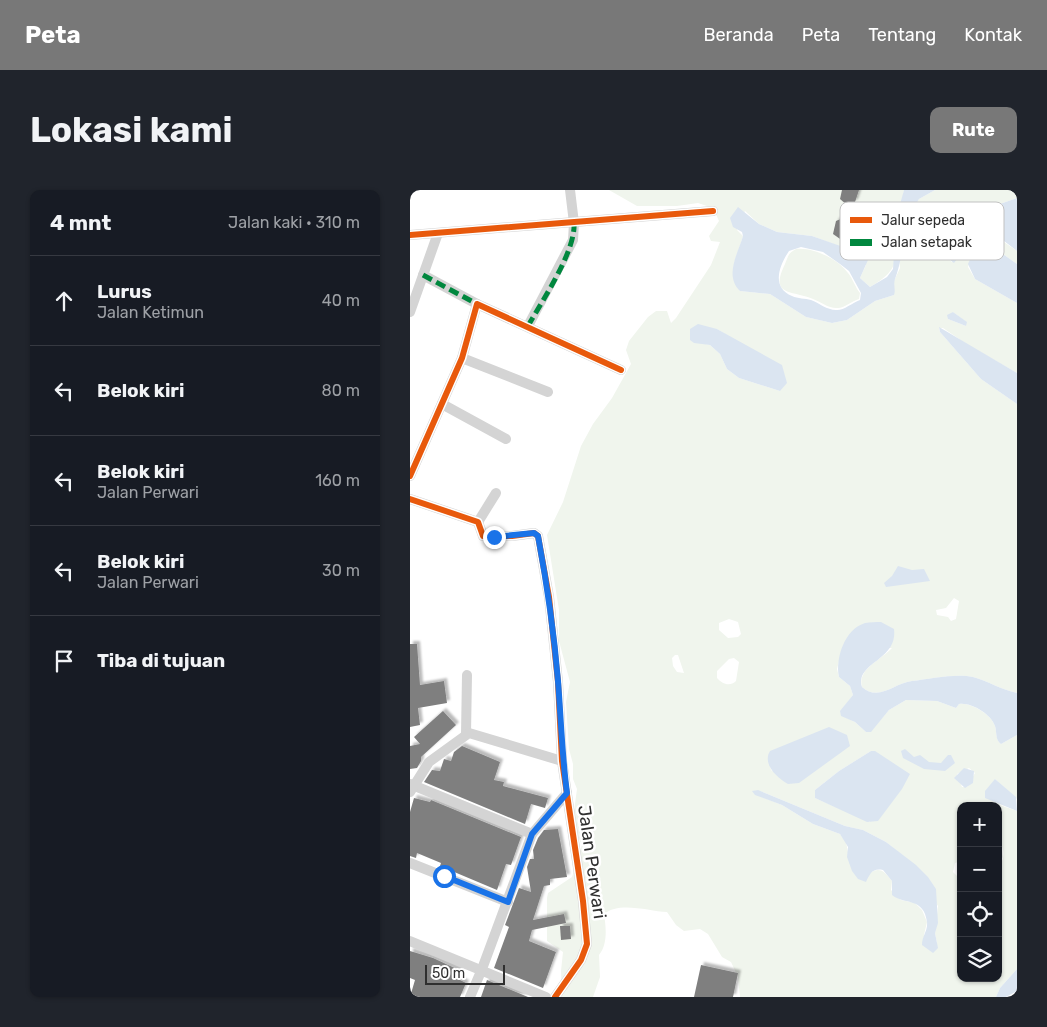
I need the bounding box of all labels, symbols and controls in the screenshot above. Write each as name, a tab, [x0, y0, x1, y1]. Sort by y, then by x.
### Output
text: Peta	[25, 21, 81, 49]
text: Beranda	[703, 24, 774, 46]
text: Peta	[802, 24, 840, 46]
text: Tentang	[868, 24, 936, 46]
text: Kontak	[964, 24, 1022, 46]
button: Rute	[930, 107, 1017, 153]
text: Lokasi kami	[30, 109, 233, 151]
legend	[840, 202, 1004, 260]
text: 4 mnt	[50, 210, 111, 235]
text: Jalur sepeda	[881, 212, 965, 229]
text: Jalan kaki · 310 m	[228, 213, 360, 232]
text: Jalan setapak	[881, 234, 973, 251]
text: Lurus	[97, 280, 152, 303]
icon: ahead	[50, 287, 78, 315]
text: 40 m	[322, 291, 360, 310]
text: Jalan Ketimun	[97, 303, 204, 322]
icon: left	[50, 377, 78, 405]
text: Belok kiri	[97, 379, 184, 402]
text: 80 m	[322, 381, 360, 400]
text: Belok kiri	[97, 460, 184, 483]
icon: left	[50, 467, 78, 495]
text: 160 m	[315, 471, 360, 490]
text: Jalan Perwari	[97, 483, 199, 502]
route end	[483, 526, 506, 549]
text: Belok kiri	[97, 550, 184, 573]
icon: left	[50, 557, 78, 585]
text: 30 m	[322, 561, 360, 580]
text: Jalan Perwari	[97, 573, 199, 592]
icon: arrive	[50, 647, 78, 675]
text: Tiba di tujuan	[97, 649, 225, 672]
map controls	[957, 802, 1002, 982]
button: +	[957, 802, 1002, 847]
street label: Jalan Perwari	[573, 804, 611, 920]
button: −	[957, 847, 1002, 892]
route start	[433, 865, 456, 888]
button: locate	[957, 892, 1002, 937]
button: layers	[957, 937, 1002, 982]
scale bar	[425, 962, 505, 985]
text: 50 m	[432, 965, 465, 982]

